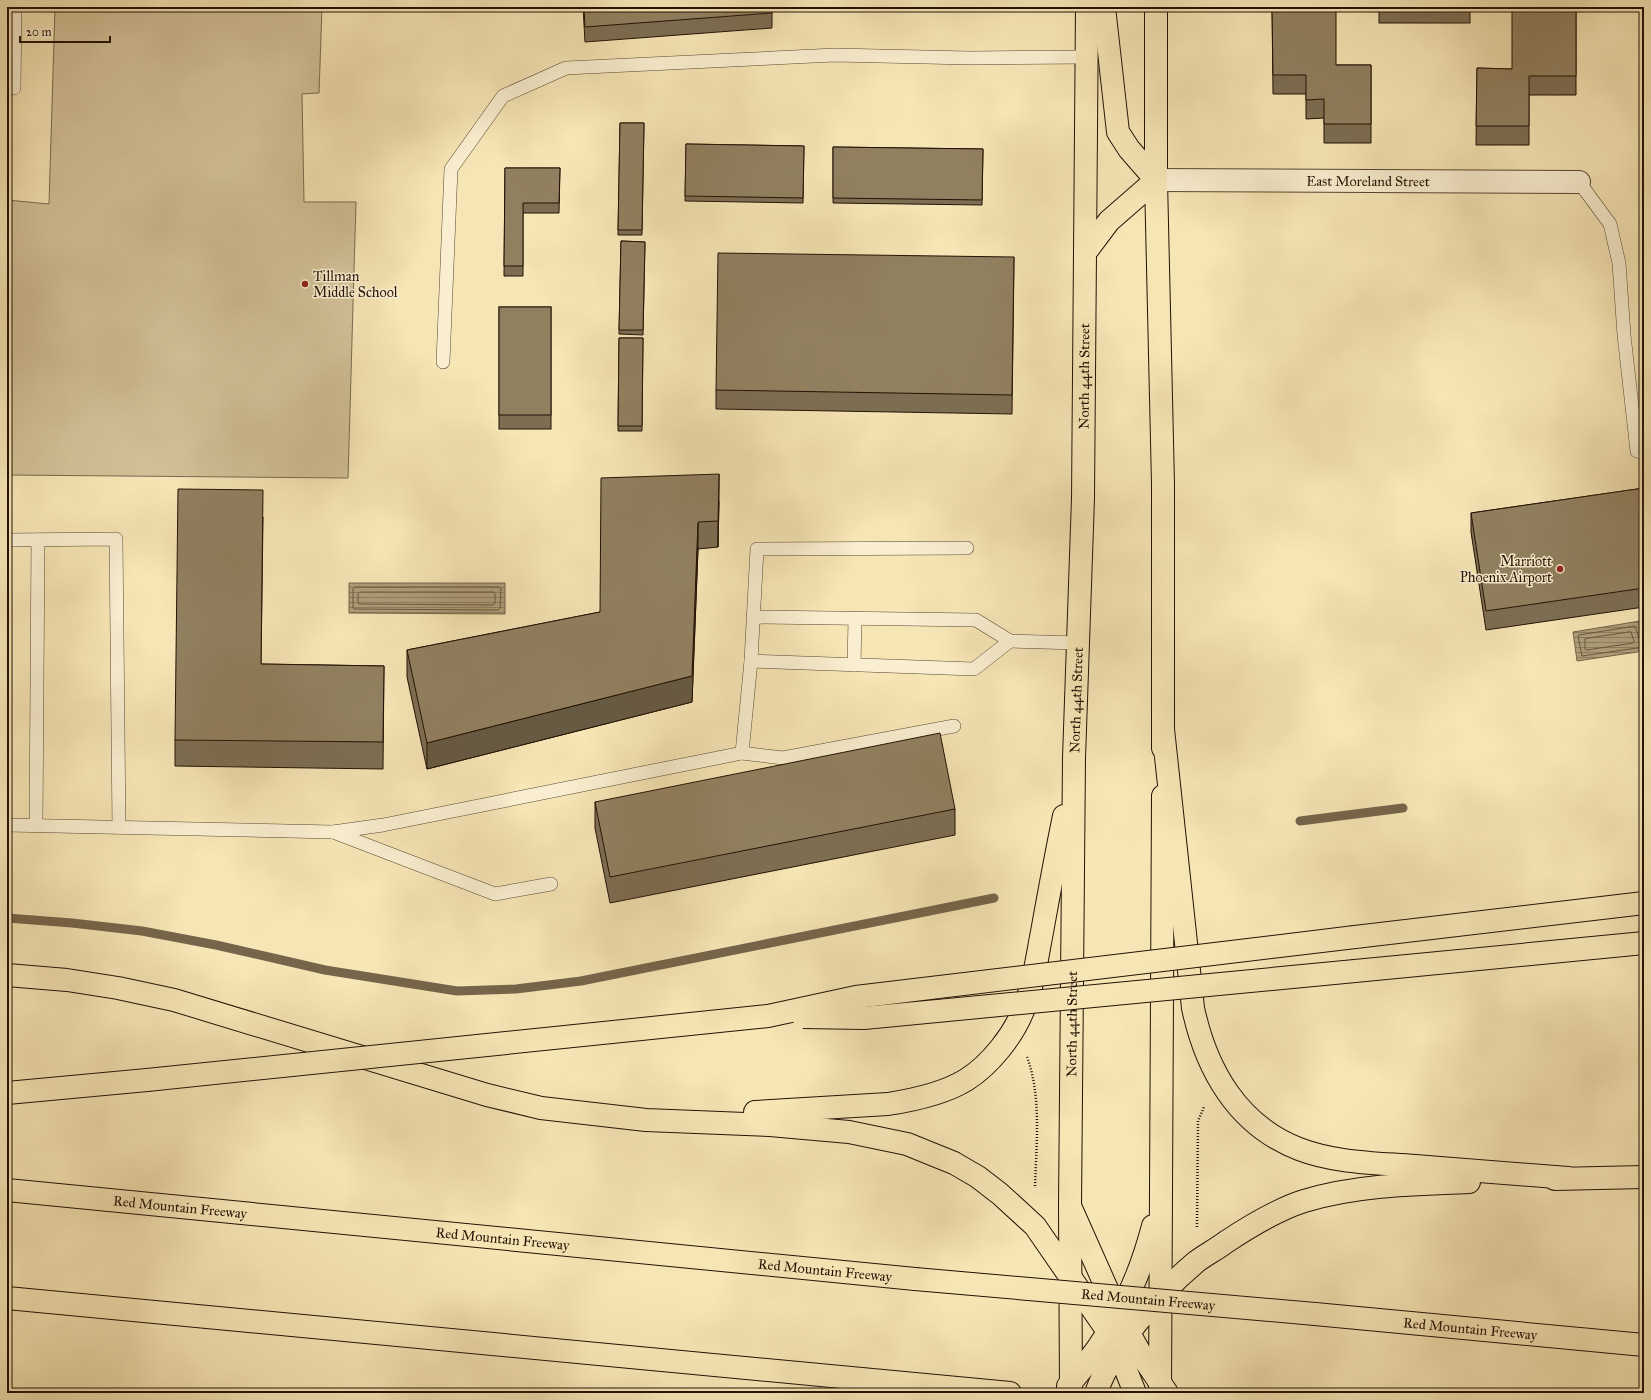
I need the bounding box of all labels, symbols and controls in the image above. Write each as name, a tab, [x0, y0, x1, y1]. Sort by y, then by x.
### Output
scale bar	[20, 18, 110, 44]
text: 20 m	[26, 25, 52, 39]
street label: East Moreland Street	[1306, 173, 1430, 190]
place label: Tillman Middle School	[313, 268, 398, 301]
marker: Tillman Middle School	[300, 279, 310, 289]
street label: North 44th Street	[1076, 323, 1093, 429]
place label: Marriott Phoenix Airport	[1460, 553, 1552, 586]
marker: Marriott Phoenix Airport	[1555, 564, 1565, 574]
street label: North 44th Street	[1066, 647, 1087, 753]
street label: North 44th Street	[1063, 971, 1081, 1077]
street label: Red Mountain Freeway	[112, 1192, 248, 1223]
street label: Red Mountain Freeway	[435, 1224, 571, 1254]
street label: Red Mountain Freeway	[757, 1256, 893, 1286]
street label: Red Mountain Freeway	[1080, 1286, 1216, 1314]
street label: Red Mountain Freeway	[1402, 1314, 1538, 1344]

